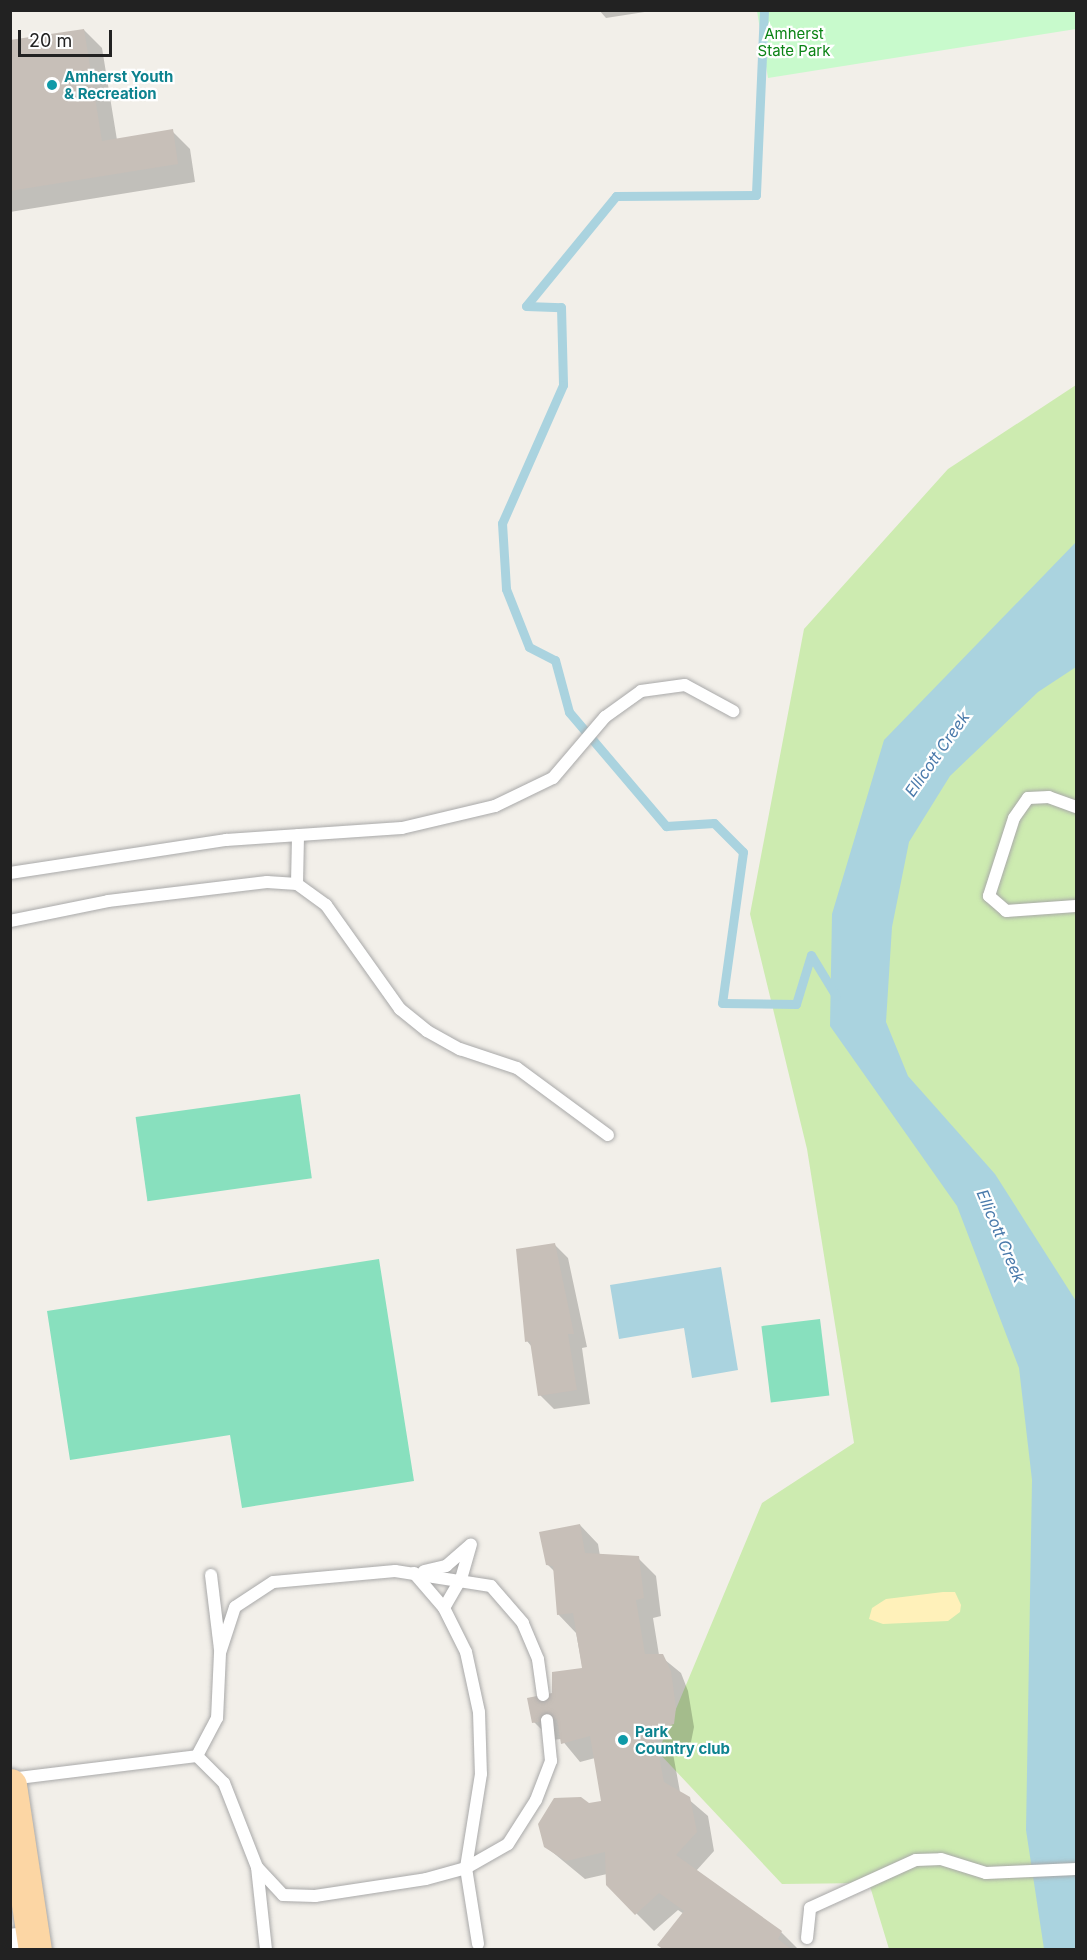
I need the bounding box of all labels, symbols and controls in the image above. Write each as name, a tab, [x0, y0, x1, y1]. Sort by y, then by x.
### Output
scale bar	[21, 18, 116, 56]
park label: Amherst State Park	[758, 24, 830, 59]
text: 20 m	[29, 30, 72, 51]
place label: Amherst Youth & Recreation	[64, 67, 173, 102]
marker: Amherst Youth & Recreation	[45, 78, 59, 92]
water label: Ellicott Creek	[901, 708, 973, 800]
water label: Ellicott Creek	[973, 1187, 1029, 1285]
place label: Park Country club	[635, 1722, 730, 1757]
marker: Park Country club	[616, 1733, 630, 1747]

